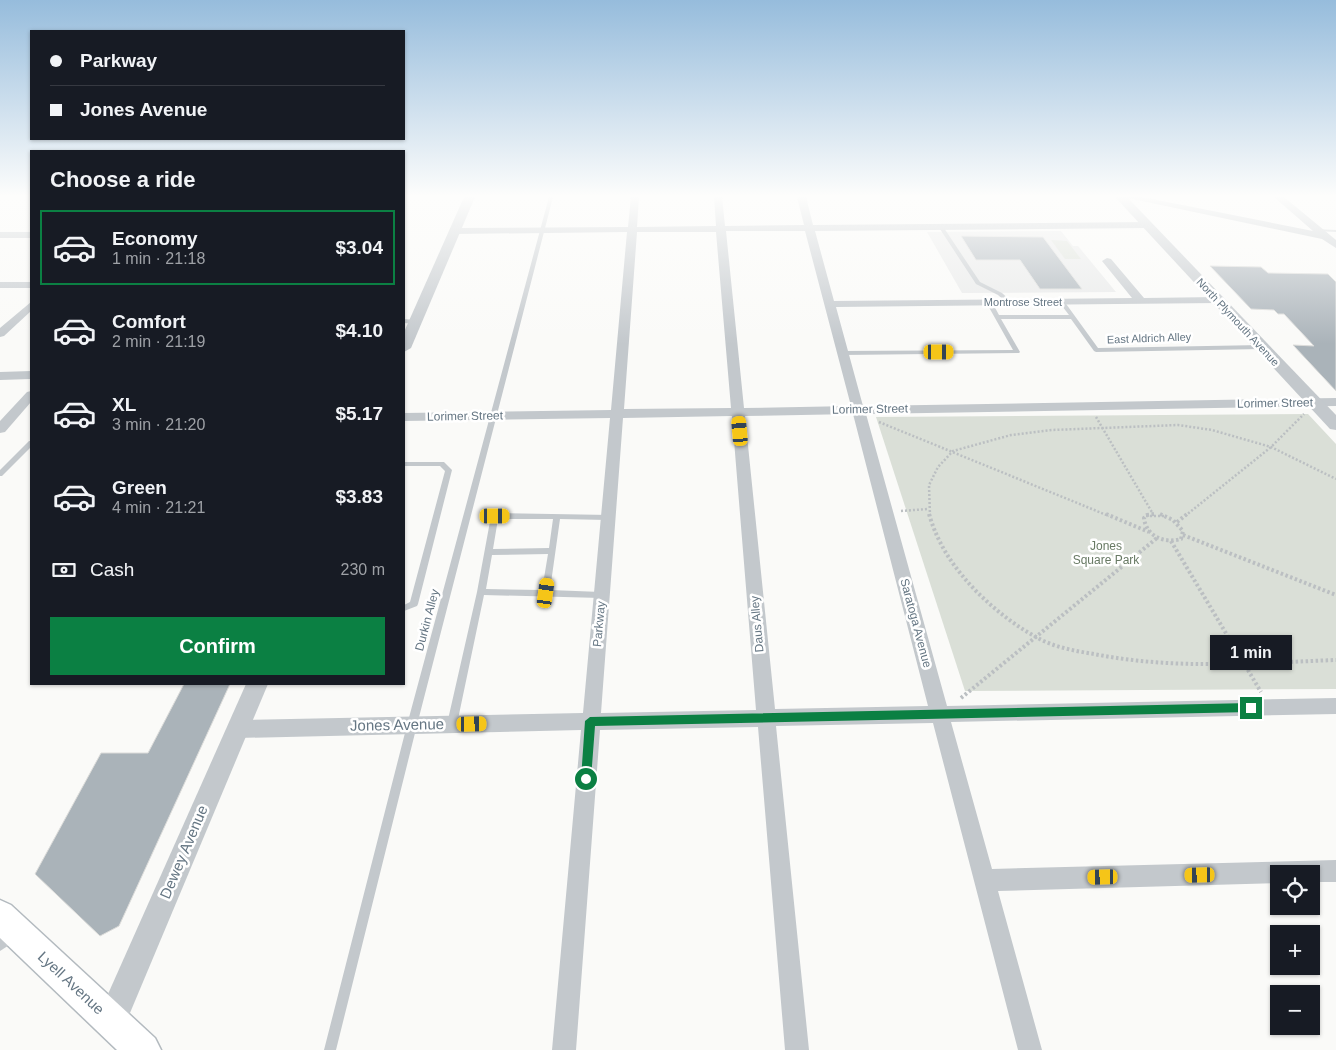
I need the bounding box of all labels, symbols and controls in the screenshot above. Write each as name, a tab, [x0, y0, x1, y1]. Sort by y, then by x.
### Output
text: Parkway	[80, 50, 157, 71]
text: Jones Avenue	[80, 99, 207, 120]
text: Choose a ride	[50, 167, 195, 192]
icon: car	[52, 225, 97, 270]
text: Economy	[112, 228, 198, 249]
text: $3.04	[335, 237, 383, 258]
text: 1 min · 21:18	[112, 250, 205, 267]
street label: North Plymouth Avenue	[1194, 276, 1282, 368]
street label: Montrose Street	[984, 296, 1062, 308]
icon: car	[52, 308, 97, 353]
text: Comfort	[112, 311, 186, 332]
text: $4.10	[335, 320, 383, 341]
street label: East Aldrich Alley	[1107, 331, 1192, 345]
text: 2 min · 21:19	[112, 333, 205, 350]
car	[924, 345, 954, 360]
icon: car	[52, 391, 97, 436]
text: XL	[112, 394, 136, 415]
street label: Lorimer Street	[1237, 395, 1314, 411]
street label: Lorimer Street	[832, 401, 909, 417]
text: $5.17	[335, 403, 383, 424]
street label: Lorimer Street	[427, 408, 504, 424]
car	[731, 415, 748, 447]
text: 3 min · 21:20	[112, 416, 205, 433]
icon: car	[52, 474, 97, 519]
text: Green	[112, 477, 167, 498]
text: $3.83	[335, 486, 383, 507]
text: 4 min · 21:21	[112, 499, 205, 516]
car	[480, 509, 510, 524]
park label: Jones Square Park	[1073, 539, 1140, 567]
icon: cash	[50, 556, 78, 584]
text: Cash	[90, 559, 134, 580]
text: 230 m	[341, 561, 385, 578]
car	[536, 577, 555, 609]
street label: Saratoga Avenue	[897, 577, 935, 669]
street label: Durkin Alley	[412, 588, 442, 652]
street label: Daus Alley	[748, 595, 766, 653]
street label: Parkway	[590, 600, 608, 648]
button: Confirm	[50, 617, 385, 675]
callout: 1 min	[1210, 636, 1292, 670]
text: 1 min	[1230, 644, 1272, 661]
route end	[1240, 697, 1262, 719]
street label: Jones Avenue	[350, 715, 444, 734]
car	[456, 716, 487, 732]
route start	[575, 768, 597, 790]
street label: Dewey Avenue	[156, 803, 211, 901]
map controls	[1270, 865, 1320, 1035]
button: locate	[1270, 865, 1320, 915]
car	[1184, 867, 1215, 883]
car	[1087, 869, 1118, 885]
button: +	[1270, 925, 1320, 975]
street label: Lyell Avenue	[35, 948, 108, 1018]
button: −	[1270, 985, 1320, 1035]

